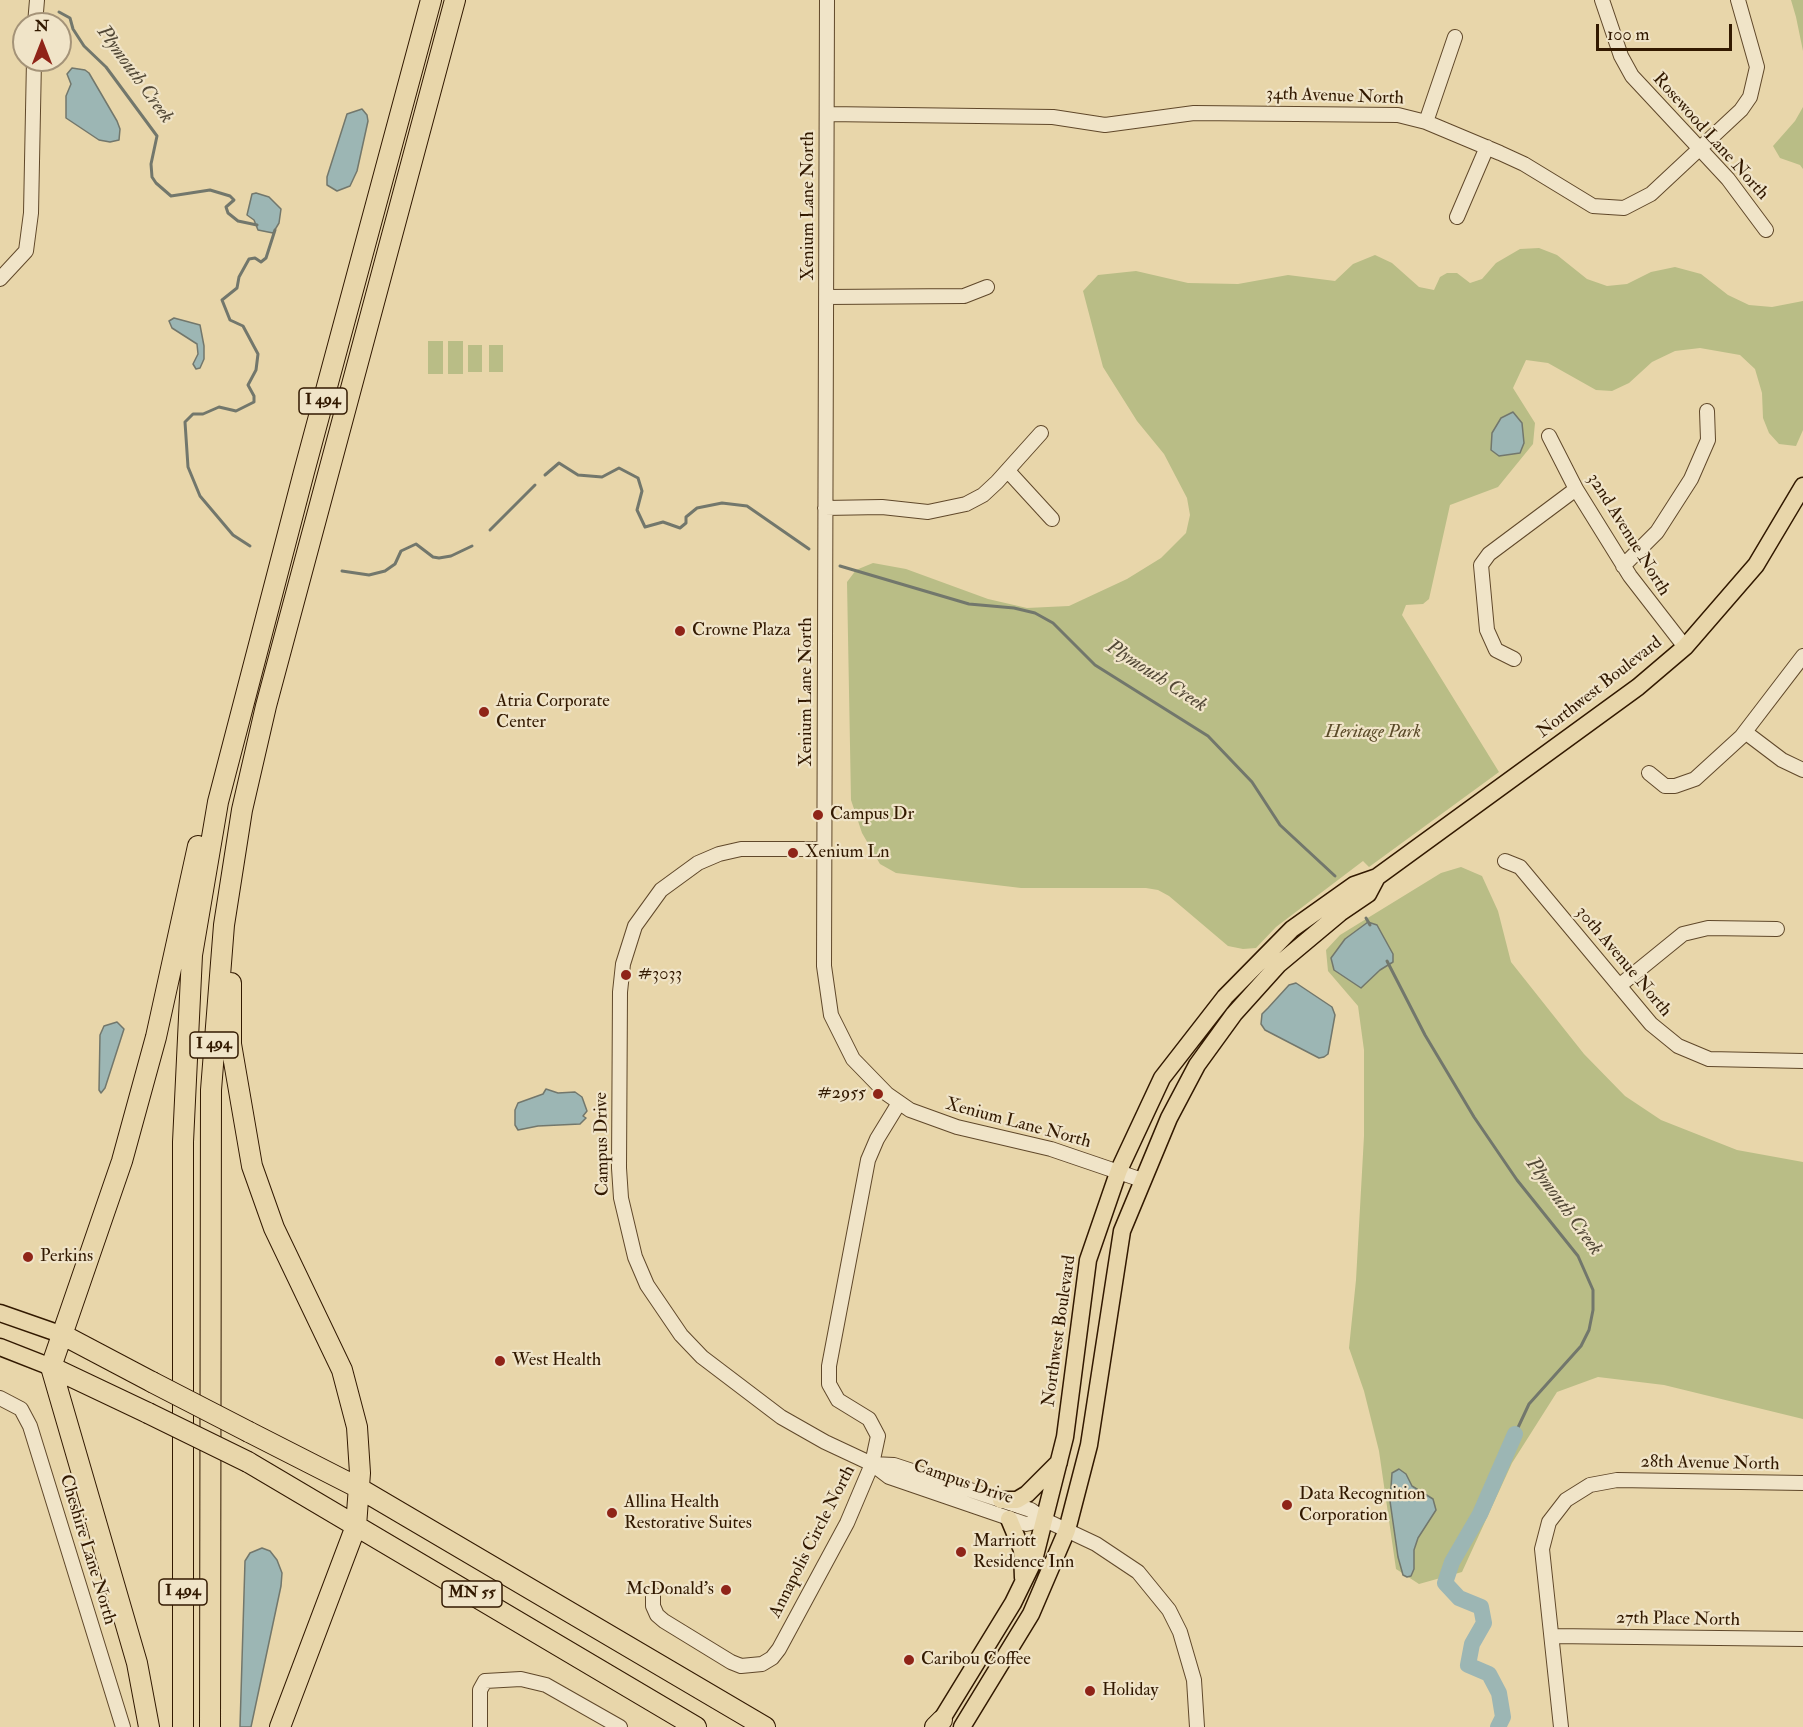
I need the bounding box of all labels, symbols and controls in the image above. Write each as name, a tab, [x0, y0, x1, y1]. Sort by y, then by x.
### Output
north arrow	[12, 12, 72, 72]
scale bar	[1599, 12, 1736, 50]
text: N	[35, 16, 49, 36]
water label: Plymouth Creek	[90, 21, 178, 129]
text: 100 m	[1607, 23, 1650, 46]
street label: Rosewood Lane North	[1647, 69, 1773, 205]
street label: 34th Avenue North	[1266, 84, 1404, 110]
street label: Xenium Lane North	[798, 131, 820, 281]
road number: I 494	[299, 388, 347, 414]
street label: 32nd Avenue North	[1582, 470, 1674, 600]
street label: Xenium Lane North	[796, 617, 818, 767]
place label: Crowne Plaza	[692, 620, 791, 642]
marker: Crowne Plaza	[673, 624, 687, 638]
street label: Northwest Boulevard	[1533, 632, 1667, 744]
water label: Plymouth Creek	[1101, 636, 1211, 718]
place label: Atria Corporate Center	[496, 691, 610, 734]
marker: Atria Corporate Center	[477, 705, 491, 719]
park label: Heritage Park	[1325, 722, 1421, 744]
place label: Campus Dr	[830, 804, 914, 826]
marker: Campus Dr	[811, 808, 825, 822]
place label: Xenium Ln	[805, 842, 890, 864]
marker: Xenium Ln	[786, 846, 800, 860]
street label: 30th Avenue North	[1571, 902, 1675, 1022]
place label: #3033	[638, 964, 682, 986]
marker: #3033	[619, 968, 633, 982]
road number: I 494	[190, 1032, 238, 1058]
place label: #2955	[818, 1083, 866, 1105]
marker: #2955	[871, 1087, 885, 1101]
street label: Campus Drive	[591, 1092, 615, 1196]
street label: Xenium Lane North	[943, 1094, 1093, 1154]
water label: Plymouth Creek	[1519, 1153, 1607, 1261]
place label: Perkins	[40, 1246, 93, 1268]
marker: Perkins	[21, 1250, 35, 1264]
street label: Northwest Boulevard	[1039, 1254, 1081, 1408]
place label: West Health	[512, 1350, 601, 1372]
marker: West Health	[493, 1354, 507, 1368]
street label: 28th Avenue North	[1640, 1452, 1780, 1476]
street label: Campus Drive	[910, 1456, 1016, 1510]
street label: Annapolis Circle North	[765, 1462, 861, 1622]
street label: Cheshire Lane North	[54, 1472, 120, 1628]
place label: Data Recognition Corporation	[1299, 1484, 1426, 1526]
place label: Allina Health Restorative Suites	[624, 1492, 752, 1534]
marker: Data Recognition Corporation	[1280, 1498, 1294, 1512]
marker: Allina Health Restorative Suites	[605, 1506, 619, 1520]
place label: Marriott Residence Inn	[973, 1531, 1074, 1574]
marker: Marriott Residence Inn	[954, 1545, 968, 1559]
road number: I 494	[159, 1579, 207, 1605]
place label: McDonald's	[626, 1579, 714, 1601]
road number: MN 55	[442, 1581, 502, 1607]
marker: McDonald's	[719, 1583, 733, 1597]
street label: 27th Place North	[1616, 1608, 1740, 1632]
place label: Caribou Coffee	[921, 1649, 1031, 1671]
marker: Caribou Coffee	[902, 1653, 916, 1667]
place label: Holiday	[1102, 1680, 1158, 1702]
marker: Holiday	[1083, 1684, 1097, 1698]

